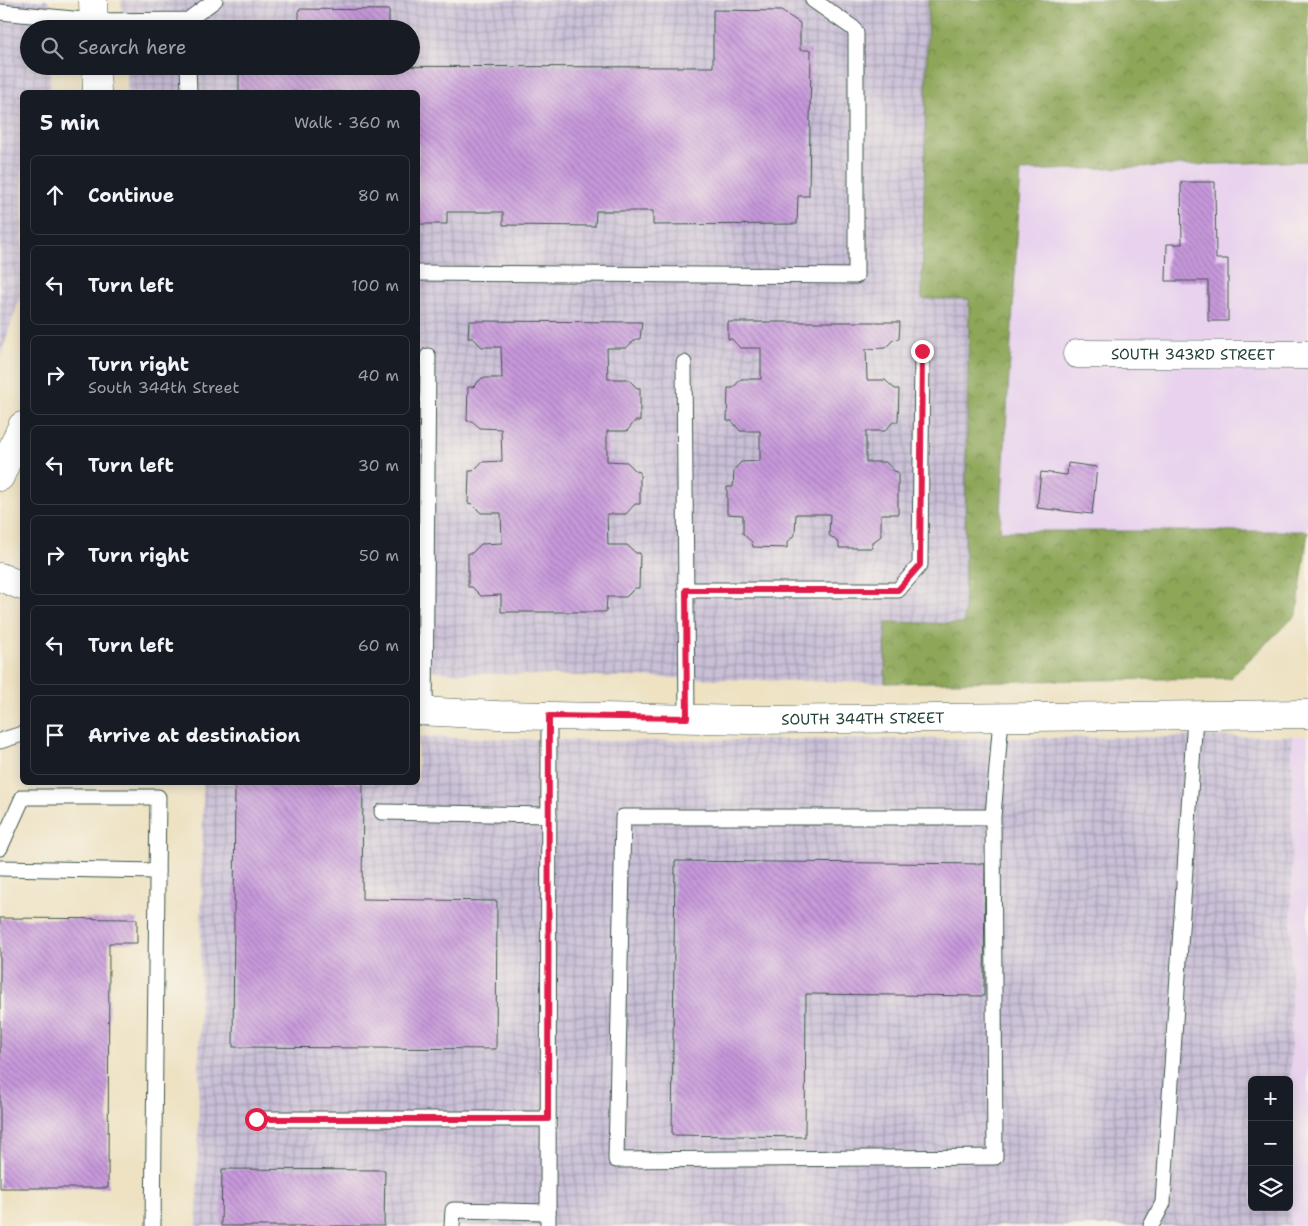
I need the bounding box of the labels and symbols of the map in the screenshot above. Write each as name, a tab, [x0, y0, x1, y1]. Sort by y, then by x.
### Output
route end	[911, 340, 934, 363]
street label: SOUTH 343RD STREET	[1111, 344, 1275, 365]
street label: SOUTH 344TH STREET	[781, 708, 945, 730]
route start	[245, 1108, 268, 1131]

